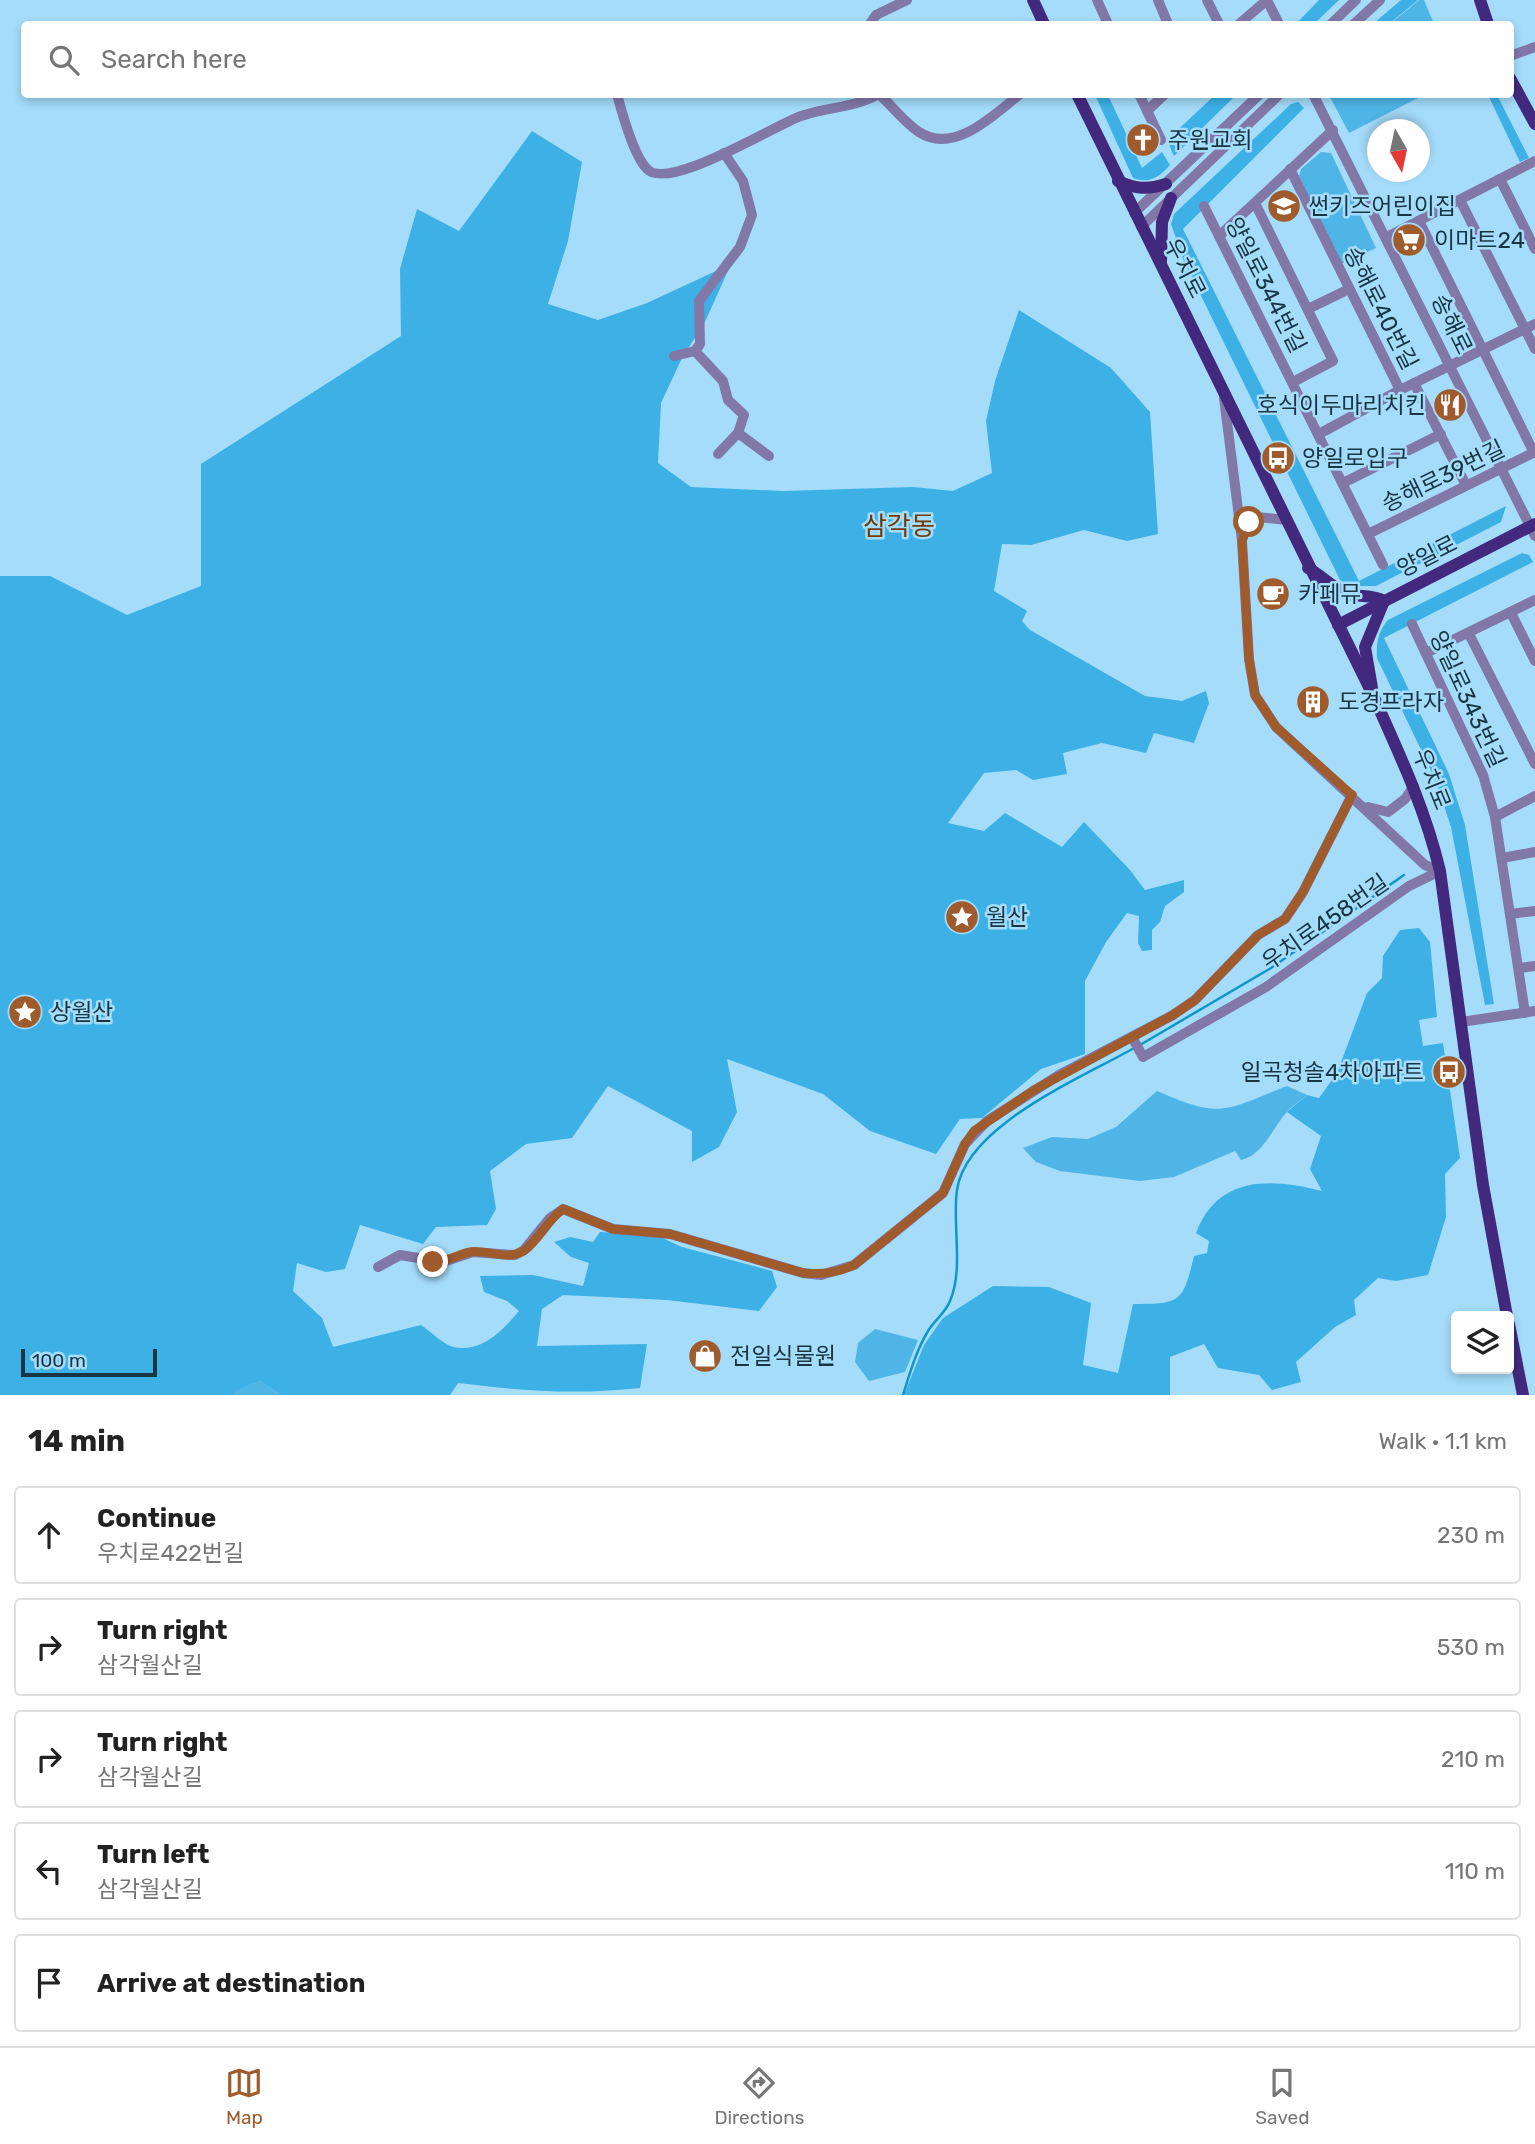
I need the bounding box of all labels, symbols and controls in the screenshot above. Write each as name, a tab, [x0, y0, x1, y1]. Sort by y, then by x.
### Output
search box	[21, 21, 1514, 98]
icon: search	[45, 41, 83, 79]
text: Search here	[101, 44, 247, 75]
north arrow	[1367, 119, 1430, 182]
church icon: 주원교회	[1124, 121, 1162, 159]
place label: 주원교회	[1168, 126, 1253, 154]
school or university icon: 썬키즈어린이집	[1265, 187, 1303, 225]
place label: 썬키즈어린이집	[1308, 192, 1456, 220]
street label: 양일로344번길	[1220, 213, 1312, 357]
supermarket icon: 이마트24	[1390, 221, 1428, 259]
place label: 이마트24	[1434, 226, 1525, 254]
street label: 우치로	[1158, 233, 1212, 303]
street label: 송해로40번길	[1338, 242, 1424, 374]
street label: 송해로	[1426, 289, 1478, 359]
restaurant icon: 호식이두마리치킨	[1431, 386, 1469, 424]
place label: 호식이두마리치킨	[1257, 391, 1426, 419]
street label: 송해로39번길	[1377, 434, 1509, 518]
bus stop icon: 양일로입구	[1259, 439, 1297, 477]
place label: 양일로입구	[1302, 444, 1408, 472]
route start	[1233, 506, 1264, 537]
district label: 삼각동	[863, 511, 935, 542]
street label: 양일로	[1392, 529, 1462, 583]
cafe icon: 카페뮤	[1254, 575, 1292, 613]
place label: 카페뮤	[1298, 580, 1361, 608]
street label: 양일로343번길	[1424, 626, 1512, 772]
building icon: 도경프라자	[1294, 683, 1332, 721]
place label: 도경프라자	[1338, 688, 1444, 716]
street label: 우치로	[1407, 744, 1457, 814]
street label: 우치로458번길	[1256, 868, 1394, 976]
place icon: 월산	[943, 898, 981, 936]
place label: 월산	[986, 903, 1028, 931]
place icon: 상월산	[6, 993, 44, 1031]
place label: 상월산	[50, 998, 113, 1026]
bus stop icon: 일곡청솔4차아파트	[1430, 1053, 1468, 1091]
place label: 일곡청솔4차아파트	[1240, 1058, 1424, 1086]
route end	[417, 1246, 448, 1277]
map controls	[1451, 1311, 1514, 1374]
button: layers	[1451, 1311, 1514, 1374]
shop icon: 전일식물원	[686, 1337, 724, 1375]
place label: 전일식물원	[730, 1342, 836, 1370]
scale bar	[21, 1346, 158, 1378]
text: 100 m	[32, 1349, 86, 1372]
text: 14 min	[28, 1423, 125, 1459]
text: Walk · 1.1 km	[1378, 1427, 1507, 1455]
text: Continue	[97, 1503, 216, 1534]
icon: ahead	[30, 1516, 68, 1554]
text: 230 m	[1437, 1521, 1505, 1549]
text: 우치로422번길	[97, 1539, 244, 1567]
text: Turn right	[97, 1615, 227, 1646]
icon: right	[30, 1628, 68, 1666]
text: 530 m	[1437, 1633, 1505, 1661]
text: 삼각월산길	[97, 1651, 203, 1679]
text: Turn right	[97, 1727, 227, 1758]
icon: right	[30, 1740, 68, 1778]
text: 210 m	[1441, 1745, 1505, 1773]
text: 삼각월산길	[97, 1763, 203, 1791]
text: Turn left	[97, 1839, 209, 1870]
icon: left	[30, 1852, 68, 1890]
text: 110 m	[1445, 1857, 1505, 1885]
text: 삼각월산길	[97, 1875, 203, 1903]
icon: arrive	[30, 1964, 68, 2002]
text: Arrive at destination	[97, 1968, 365, 1999]
tab: Map	[225, 2064, 263, 2129]
tab: Directions	[714, 2064, 804, 2129]
tab: Saved	[1255, 2064, 1310, 2129]

